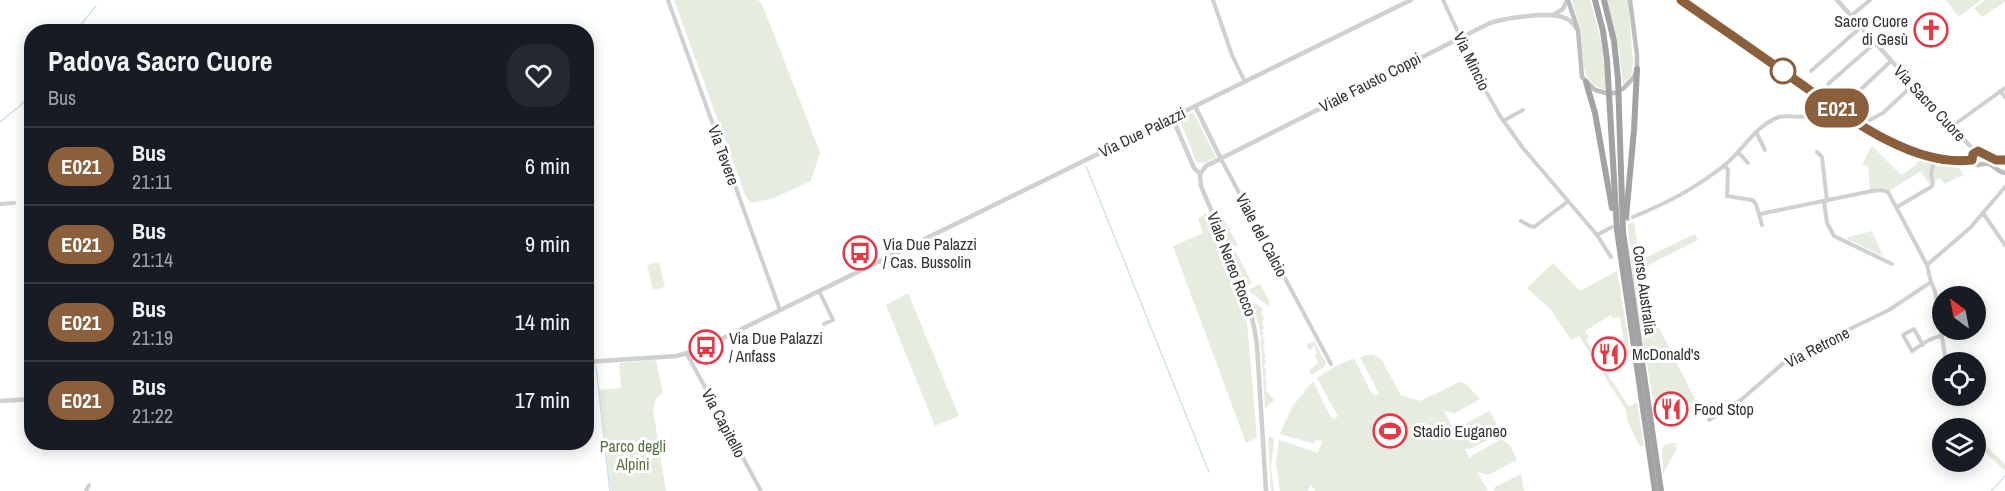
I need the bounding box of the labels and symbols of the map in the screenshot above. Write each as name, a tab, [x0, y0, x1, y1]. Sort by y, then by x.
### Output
place label: Sacro Cuore di Gesù	[1834, 10, 1908, 50]
church icon: Sacro Cuore di Gesù	[1913, 12, 1949, 48]
street label: Via Mincio	[1448, 28, 1496, 94]
street label: Viale Fausto Coppi	[1315, 47, 1425, 117]
unlabelled marker	[1770, 58, 1796, 84]
street label: Via Sacro Cuore	[1889, 60, 1971, 146]
line badge: E021	[1795, 88, 1879, 128]
street label: Via Due Palazzi	[1095, 102, 1189, 162]
street label: Via Tevere	[703, 122, 745, 188]
street label: Viale del Calcio	[1231, 189, 1293, 281]
street label: Viale Nereo Rocco	[1202, 209, 1262, 319]
place label: Via Due Palazzi / Cas. Bussolin	[883, 233, 977, 273]
bus stop icon: Via Due Palazzi / Cas. Bussolin	[842, 235, 878, 271]
street label: Corso Australia	[1628, 244, 1662, 337]
north arrow	[1932, 286, 1986, 340]
street label: Via Retrone	[1781, 321, 1853, 373]
place label: Via Due Palazzi / Anfass	[729, 327, 823, 367]
bus stop icon: Via Due Palazzi / Anfass	[688, 329, 724, 365]
restaurant icon: McDonald's	[1591, 336, 1627, 372]
place label: McDonald's	[1632, 343, 1700, 365]
street label: Via Capitello	[697, 385, 751, 461]
restaurant icon: Food Stop	[1653, 391, 1689, 427]
place label: Food Stop	[1694, 398, 1754, 420]
sports icon: Stadio Euganeo	[1372, 413, 1408, 449]
place label: Stadio Euganeo	[1413, 420, 1507, 442]
park label: Parco degli Alpini	[600, 435, 666, 475]

